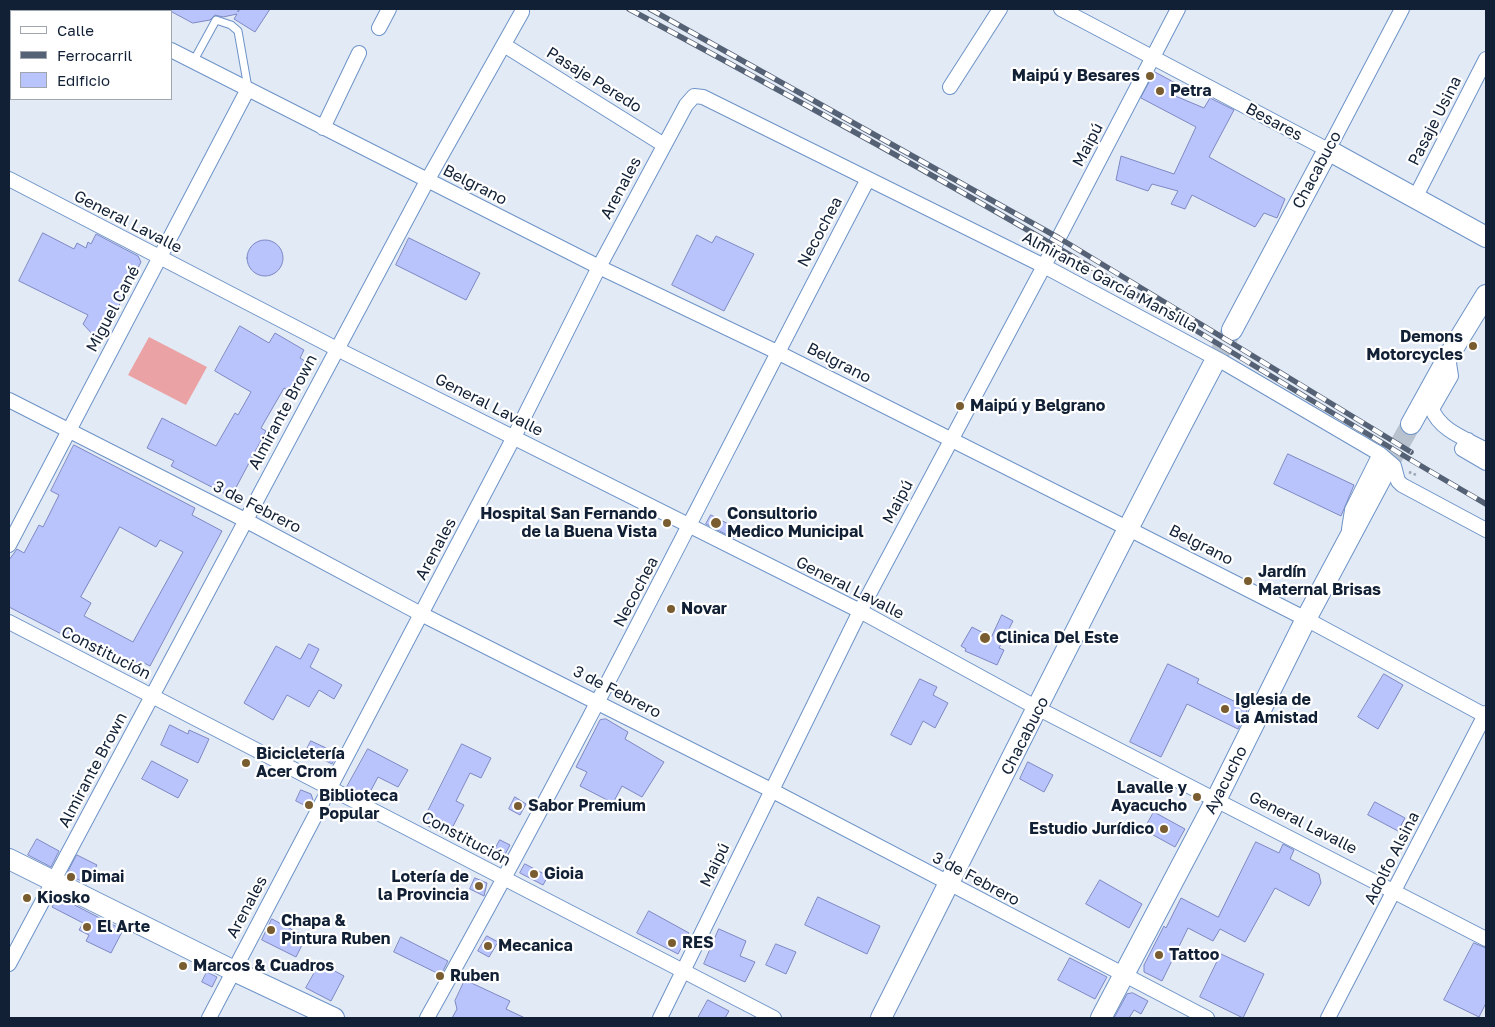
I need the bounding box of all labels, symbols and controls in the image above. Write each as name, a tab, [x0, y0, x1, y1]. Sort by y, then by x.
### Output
legend	[10, 10, 172, 100]
text: Calle	[57, 21, 94, 39]
street label: Pasaje Peredo	[543, 43, 645, 117]
text: Ferrocarril	[57, 46, 132, 64]
place label: Maipú y Besares	[1012, 66, 1140, 86]
marker: Maipú y Besares	[1144, 70, 1156, 82]
text: Edificio	[57, 71, 110, 89]
street label: Pasaje Usina	[1404, 73, 1466, 169]
place label: Petra	[1170, 81, 1212, 101]
marker: Petra	[1154, 85, 1166, 97]
street label: Besares	[1242, 99, 1306, 145]
street label: Maipú	[1069, 120, 1107, 170]
street label: Chacabuco	[1288, 128, 1346, 212]
street label: Arenales	[597, 154, 645, 222]
street label: Belgrano	[440, 161, 510, 209]
street label: General Lavalle	[71, 186, 185, 258]
street label: Necochea	[794, 194, 846, 270]
street label: Almirante García Mansilla	[1019, 228, 1201, 336]
street label: Miguel Cané	[82, 263, 144, 355]
place label: Demons Motorcycles	[1366, 327, 1463, 365]
street label: Belgrano	[804, 339, 874, 387]
marker: Demons Motorcycles	[1467, 340, 1479, 352]
street label: Almirante Brown	[245, 351, 321, 473]
street label: General Lavalle	[432, 369, 546, 441]
place label: Maipú y Belgrano	[970, 396, 1105, 416]
marker: Maipú y Belgrano	[954, 400, 966, 412]
street label: 3 de Febrero	[210, 477, 304, 537]
street label: Maipú	[879, 477, 917, 527]
place label: Hospital San Fernando de la Buena Vista	[480, 504, 657, 542]
place label: Consultorio Medico Municipal	[727, 504, 864, 542]
street label: Arenales	[412, 515, 460, 583]
marker: Consultorio Medico Municipal	[709, 516, 723, 530]
marker: Hospital San Fernando de la Buena Vista	[661, 517, 673, 529]
street label: Belgrano	[1166, 521, 1236, 569]
street label: General Lavalle	[793, 552, 907, 624]
street label: Necochea	[610, 554, 662, 630]
place label: Jardín Maternal Brisas	[1258, 562, 1381, 600]
marker: Jardín Maternal Brisas	[1242, 575, 1254, 587]
place label: Novar	[681, 599, 727, 619]
marker: Novar	[665, 603, 677, 615]
street label: Constitución	[58, 622, 154, 684]
place label: Clinica Del Este	[996, 628, 1119, 648]
marker: Clinica Del Este	[978, 631, 992, 645]
street label: 3 de Febrero	[570, 662, 664, 722]
place label: Iglesia de la Amistad	[1235, 690, 1318, 728]
street label: Chacabuco	[997, 694, 1053, 778]
marker: Iglesia de la Amistad	[1219, 703, 1231, 715]
street label: Almirante Brown	[55, 709, 131, 831]
street label: Ayacucho	[1201, 743, 1251, 817]
place label: Bicicletería Acer Crom	[256, 744, 345, 782]
marker: Bicicletería Acer Crom	[240, 757, 252, 769]
place label: Lavalle y Ayacucho	[1111, 778, 1187, 816]
place label: Biblioteca Popular	[319, 786, 398, 824]
street label: General Lavalle	[1246, 787, 1360, 859]
marker: Lavalle y Ayacucho	[1191, 791, 1203, 803]
place label: Sabor Premium	[528, 796, 646, 816]
marker: Biblioteca Popular	[303, 799, 315, 811]
marker: Sabor Premium	[512, 800, 524, 812]
street label: Constitución	[418, 808, 514, 870]
street label: Adolfo Alsina	[1360, 809, 1424, 907]
place label: Estudio Jurídico	[1029, 819, 1154, 839]
marker: Estudio Jurídico	[1158, 823, 1170, 835]
street label: Maipú	[696, 840, 734, 890]
street label: 3 de Febrero	[929, 848, 1023, 910]
place label: Gioia	[544, 864, 583, 884]
place label: Dimai	[81, 867, 124, 887]
place label: Lotería de la Provincia	[378, 867, 469, 905]
marker: Gioia	[528, 868, 540, 880]
marker: Dimai	[65, 871, 77, 883]
street label: Arenales	[223, 873, 271, 941]
marker: Lotería de la Provincia	[473, 880, 485, 892]
place label: Kiosko	[37, 888, 90, 908]
marker: Kiosko	[21, 892, 33, 904]
place label: Chapa & Pintura Ruben	[281, 911, 390, 949]
place label: El Arte	[97, 917, 150, 937]
marker: El Arte	[81, 921, 93, 933]
marker: Chapa & Pintura Ruben	[265, 924, 277, 936]
place label: RES	[682, 933, 714, 953]
place label: Mecanica	[498, 936, 573, 956]
marker: RES	[666, 937, 678, 949]
marker: Mecanica	[482, 940, 494, 952]
place label: Tattoo	[1169, 945, 1219, 965]
marker: Tattoo	[1153, 949, 1165, 961]
place label: Marcos & Cuadros	[193, 956, 334, 976]
marker: Marcos & Cuadros	[177, 960, 189, 972]
place label: Ruben	[450, 966, 499, 986]
marker: Ruben	[434, 970, 446, 982]

